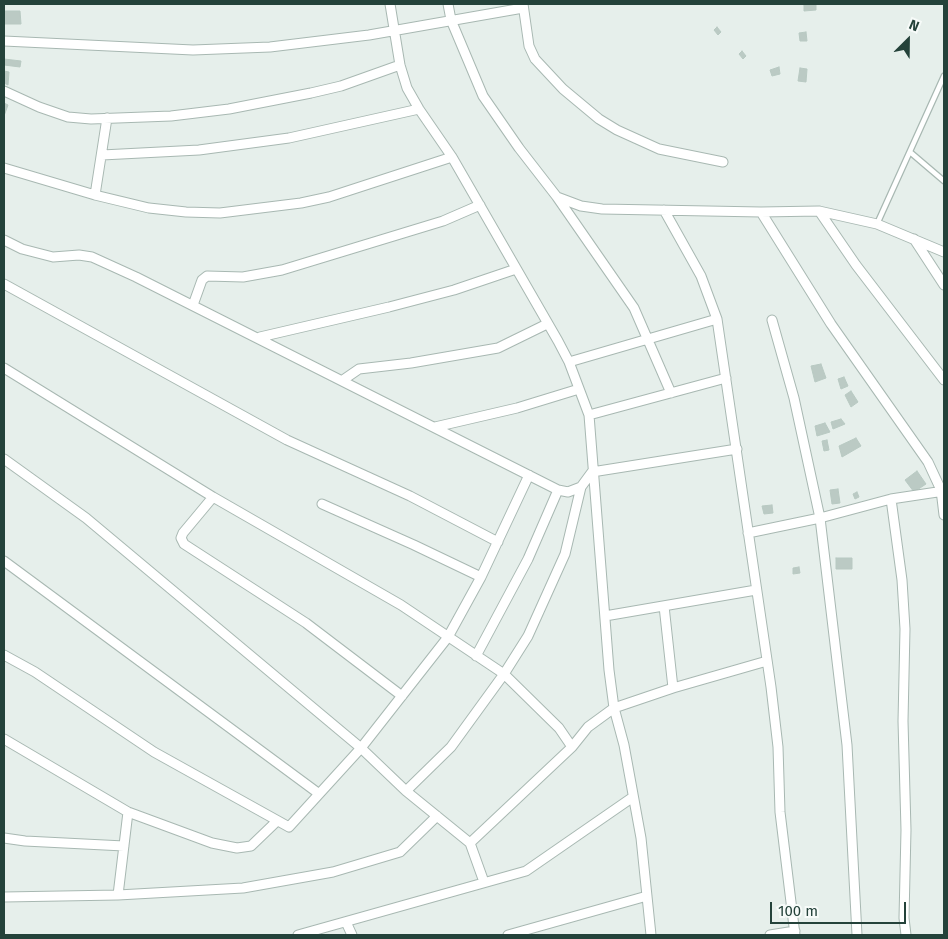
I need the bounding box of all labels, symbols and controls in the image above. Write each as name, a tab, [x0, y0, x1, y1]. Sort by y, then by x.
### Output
north arrow	[883, 15, 933, 65]
text: N	[906, 16, 922, 35]
scale bar	[773, 892, 909, 924]
text: 100 m	[778, 902, 818, 920]

